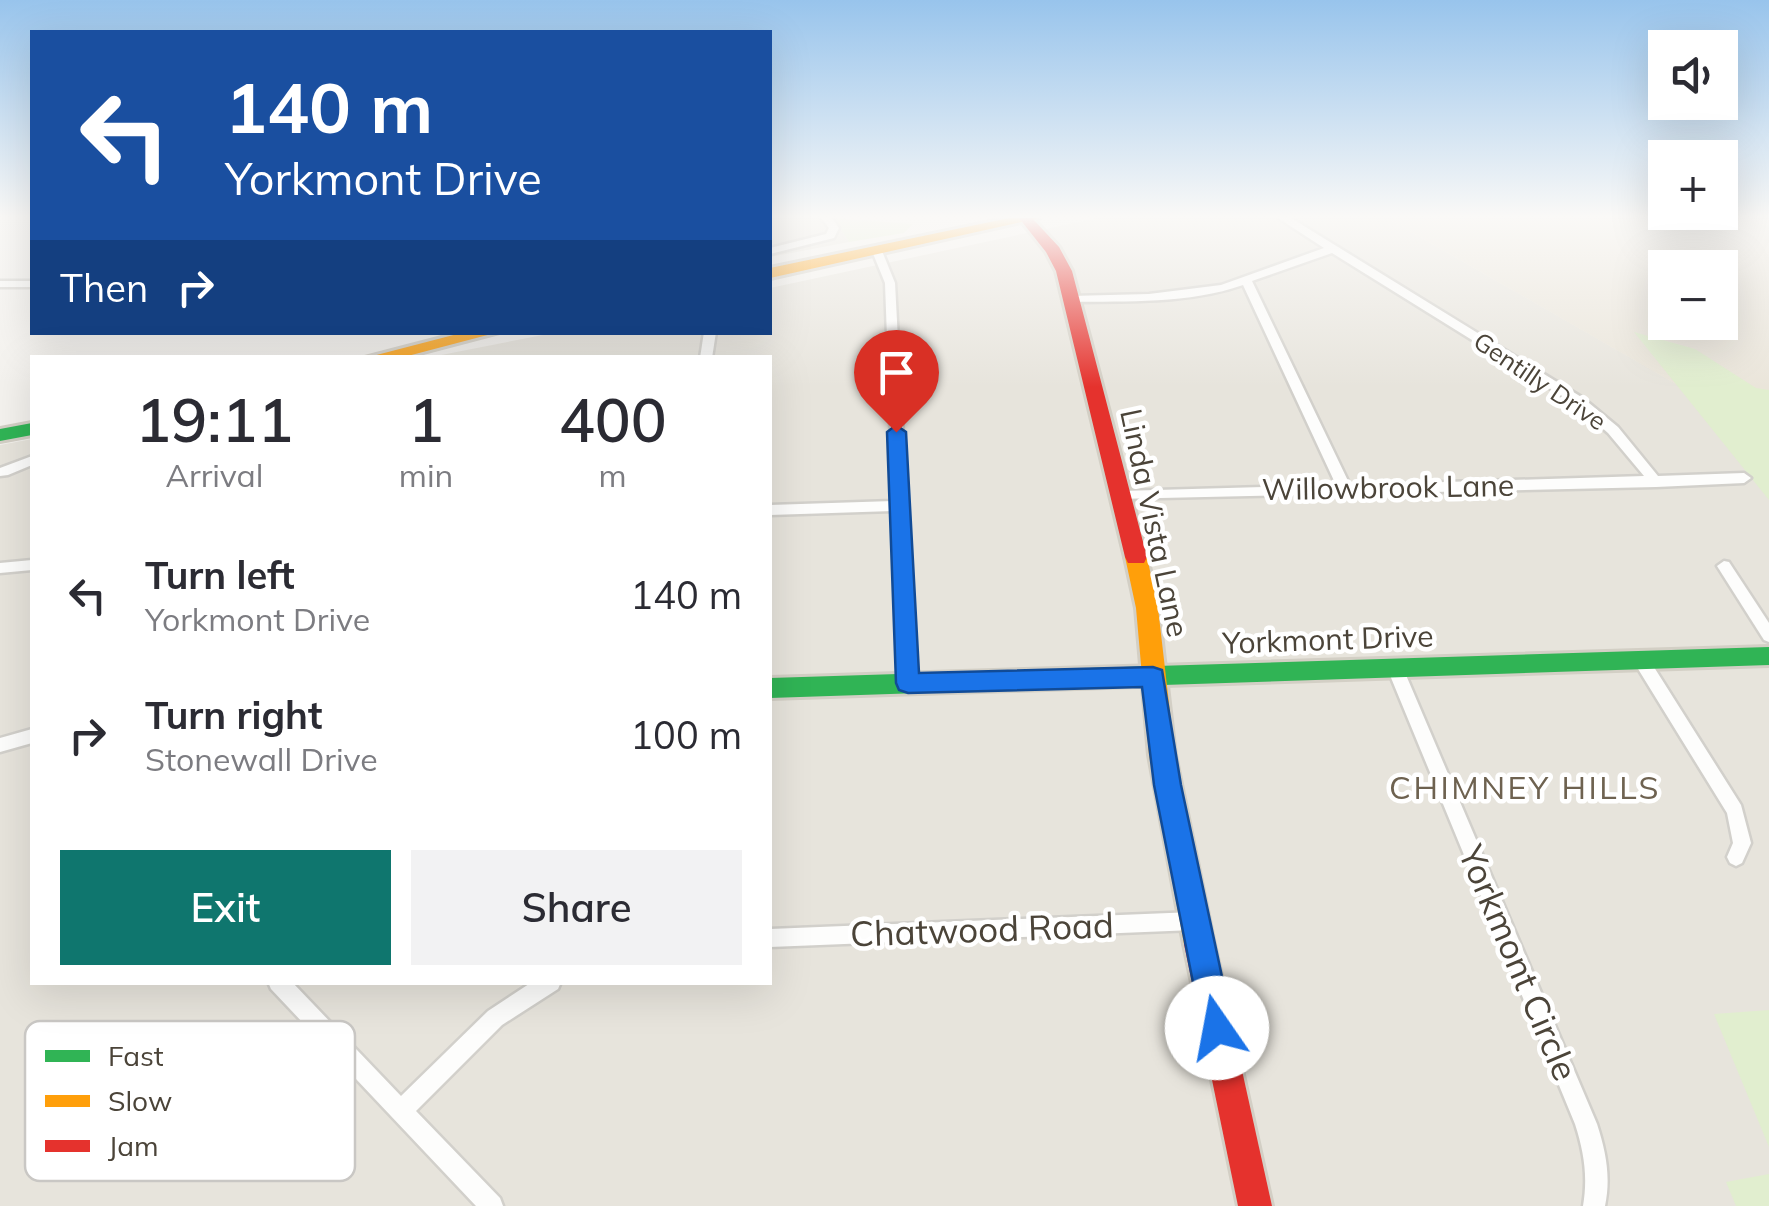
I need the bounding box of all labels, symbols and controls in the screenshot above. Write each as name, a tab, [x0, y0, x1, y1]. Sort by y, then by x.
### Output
map controls	[1648, 30, 1738, 340]
button: sound	[1648, 30, 1738, 120]
text: 140 m	[225, 63, 433, 151]
icon: left	[60, 70, 190, 200]
button: +	[1648, 140, 1738, 230]
text: Yorkmont Drive	[225, 150, 542, 206]
button: −	[1648, 250, 1738, 340]
icon: right	[168, 260, 223, 315]
text: Then	[60, 264, 148, 312]
street label: Gentilly Drive	[1468, 325, 1613, 436]
pin	[854, 330, 939, 433]
icon: arrive	[869, 345, 924, 400]
text: 19:11	[135, 382, 294, 457]
text: 1	[408, 382, 444, 457]
text: 400	[559, 382, 667, 457]
street label: Linda Vista Lane	[1112, 405, 1198, 640]
text: Arrival	[166, 455, 263, 495]
text: min	[399, 455, 453, 495]
text: m	[599, 455, 627, 495]
street label: Willowbrook Lane	[1262, 466, 1514, 508]
text: Turn left	[145, 551, 295, 599]
icon: left	[60, 568, 115, 623]
text: 140 m	[630, 571, 742, 619]
text: Yorkmont Drive	[145, 599, 370, 639]
street label: Yorkmont Drive	[1221, 616, 1434, 662]
text: Turn right	[145, 691, 322, 739]
icon: right	[60, 708, 115, 763]
text: 100 m	[630, 711, 742, 759]
text: Stonewall Drive	[145, 739, 378, 779]
district label: CHIMNEY HILLS	[1389, 767, 1661, 807]
street label: Yorkmont Circle	[1449, 837, 1588, 1087]
button: Exit	[60, 850, 391, 965]
button: Share	[411, 850, 742, 965]
street label: Chatwood Road	[849, 902, 1115, 956]
position arrow	[1165, 976, 1269, 1080]
legend	[25, 1021, 355, 1181]
text: Fast	[108, 1038, 164, 1073]
text: Slow	[108, 1083, 172, 1118]
text: Jam	[108, 1128, 159, 1163]

